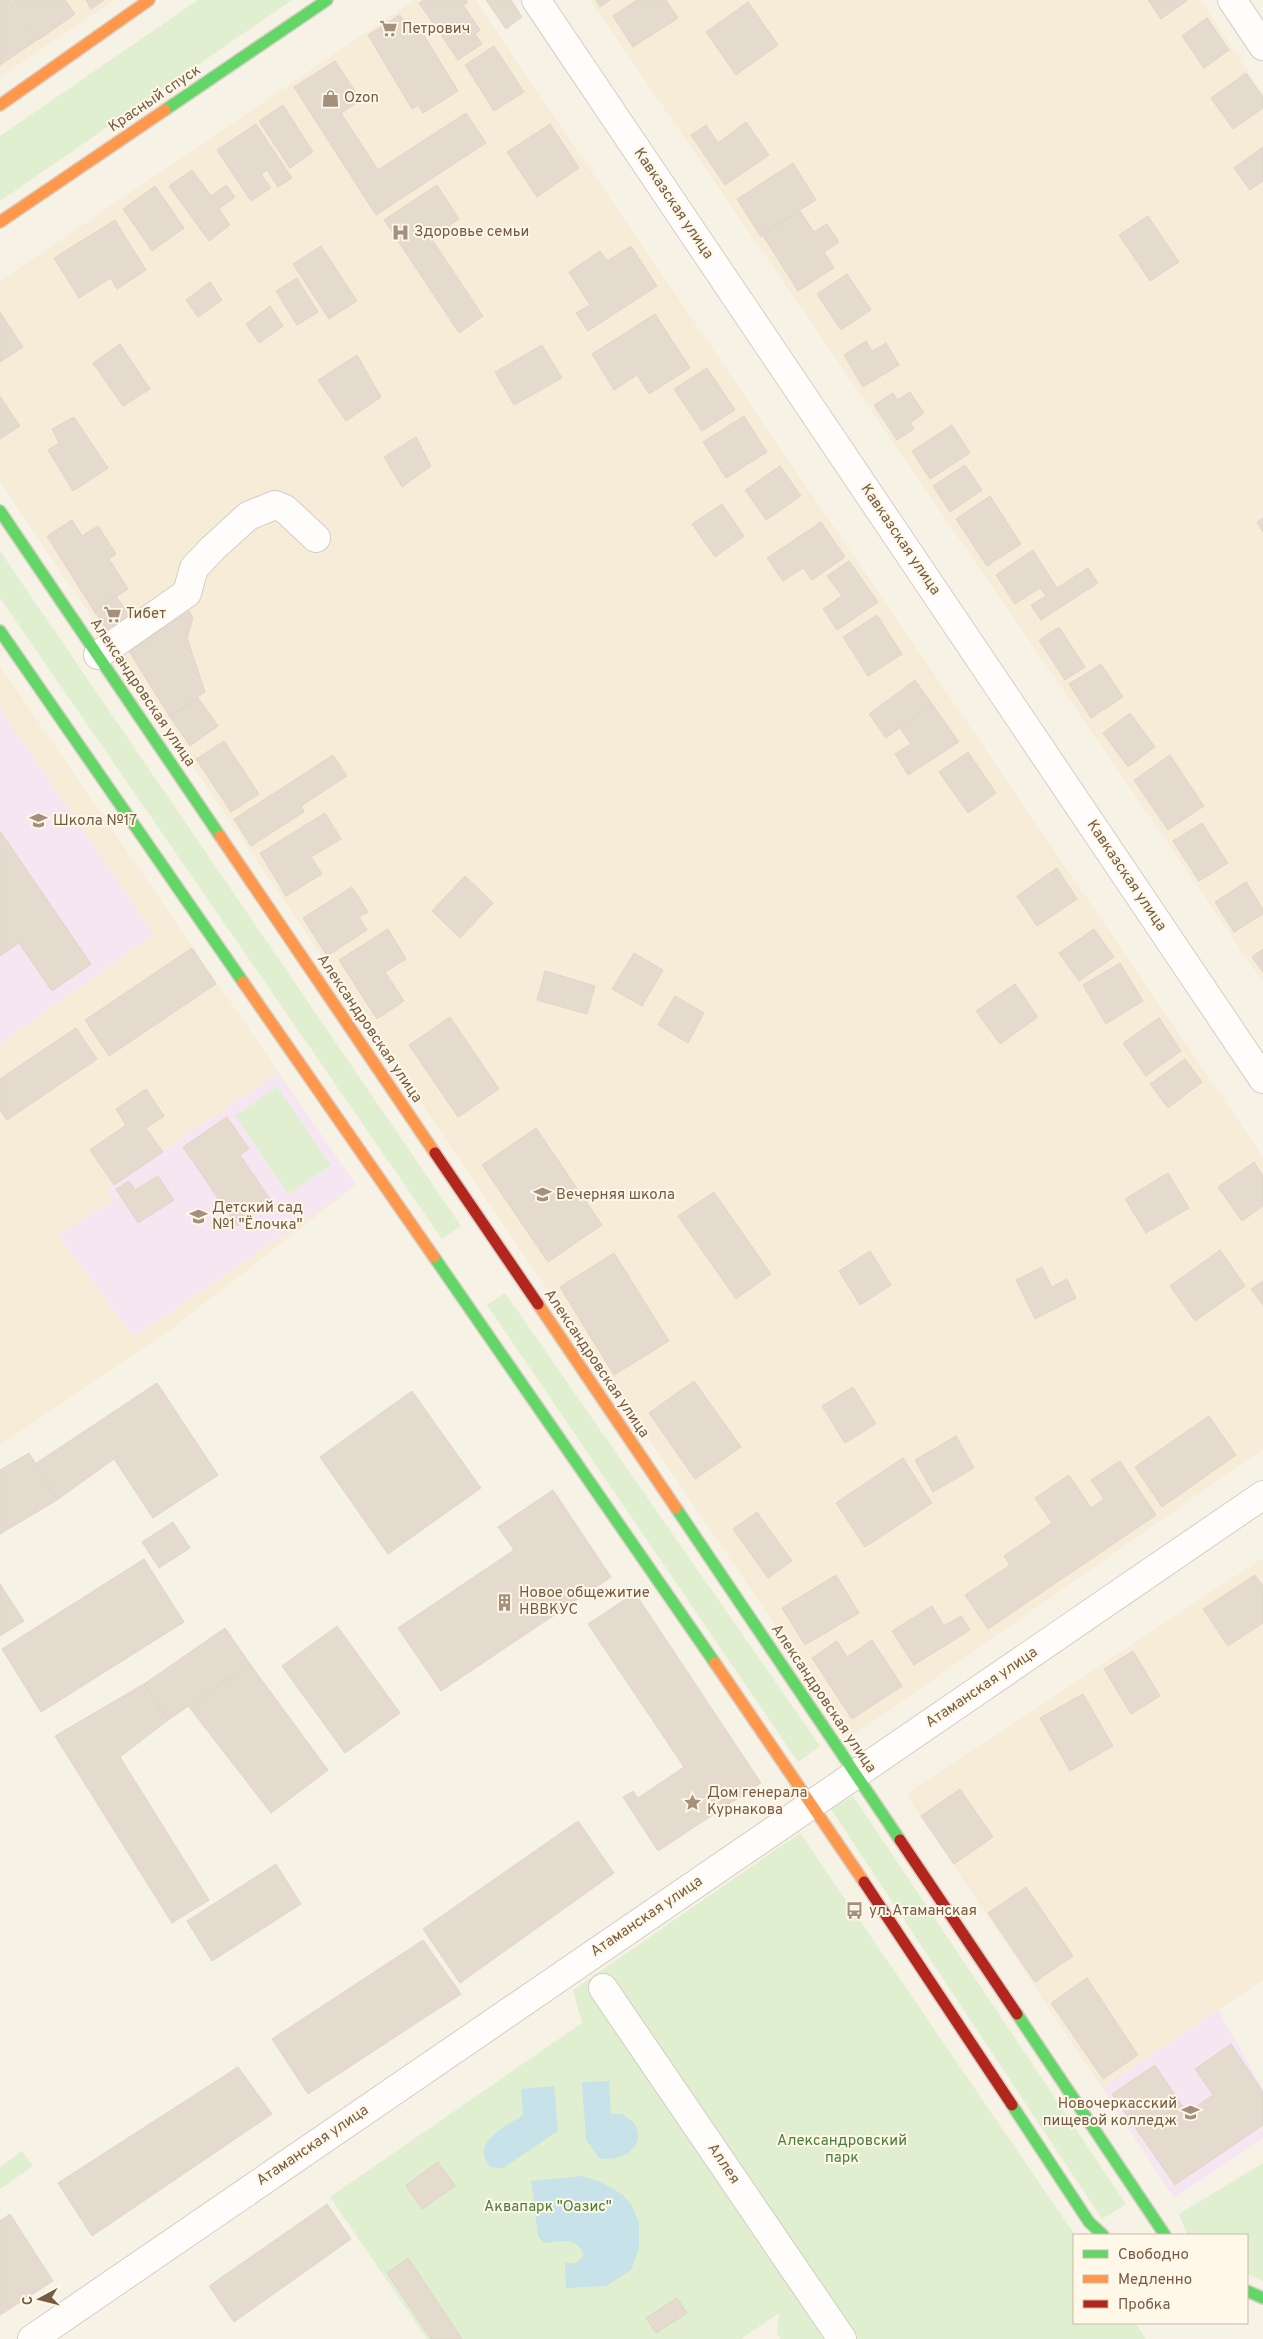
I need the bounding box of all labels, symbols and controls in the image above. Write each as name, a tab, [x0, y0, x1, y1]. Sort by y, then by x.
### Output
supermarket icon: Петрович	[378, 19, 398, 39]
place label: Петрович	[402, 20, 470, 39]
street label: Красный спуск	[105, 61, 205, 137]
shop icon: Ozon	[320, 88, 340, 108]
place label: Ozon	[344, 89, 379, 108]
street label: Кавказская улица	[629, 145, 717, 263]
hospital icon: Здоровье семьи	[390, 222, 410, 242]
place label: Здоровье семьи	[414, 223, 529, 242]
street label: Кавказская улица	[856, 481, 944, 599]
supermarket icon: Тибет	[102, 604, 122, 624]
place label: Тибет	[126, 605, 166, 624]
street label: Александровская улица	[85, 615, 199, 771]
school or university icon: Школа №17	[29, 811, 49, 831]
place label: Школа №17	[53, 812, 137, 831]
street label: Кавказская улица	[1082, 817, 1170, 935]
street label: Александровская улица	[312, 951, 426, 1107]
school or university icon: Вечерняя школа	[532, 1185, 552, 1205]
place label: Вечерняя школа	[556, 1186, 675, 1205]
place label: Детский сад №1 "Ёлочка"	[212, 1199, 303, 1235]
school or university icon: Детский сад №1 "Ёлочка"	[188, 1207, 208, 1227]
street label: Александровская улица	[539, 1286, 653, 1442]
place label: Новое общежитие НВВКУС	[519, 1584, 650, 1620]
building icon: Новое общежитие НВВКУС	[495, 1592, 515, 1612]
street label: Александровская улица	[766, 1621, 880, 1777]
street label: Атаманская улица	[922, 1643, 1042, 1733]
place label: Дом генерала Курнакова	[707, 1784, 807, 1820]
place icon: Дом генерала Курнакова	[683, 1792, 703, 1812]
street label: Атаманская улица	[587, 1872, 707, 1962]
bus stop icon: ул. Атаманская	[845, 1901, 865, 1921]
place label: ул. Атаманская	[869, 1902, 977, 1921]
place label: Новочеркасский пищевой колледж	[1043, 2095, 1177, 2131]
street label: Атаманская улица	[253, 2101, 373, 2191]
school or university icon: Новочеркасский пищевой колледж	[1181, 2103, 1201, 2123]
park label: Александровский парк	[777, 2132, 907, 2168]
street label: Аллея	[703, 2140, 743, 2188]
park label: Аквапарк "Оазис"	[484, 2198, 612, 2217]
legend	[1073, 2234, 1248, 2324]
text: Свободно	[1118, 2246, 1189, 2265]
text: Медленно	[1118, 2271, 1192, 2290]
north arrow	[15, 2274, 65, 2324]
text: С	[20, 2295, 38, 2306]
text: Пробка	[1118, 2296, 1170, 2315]

